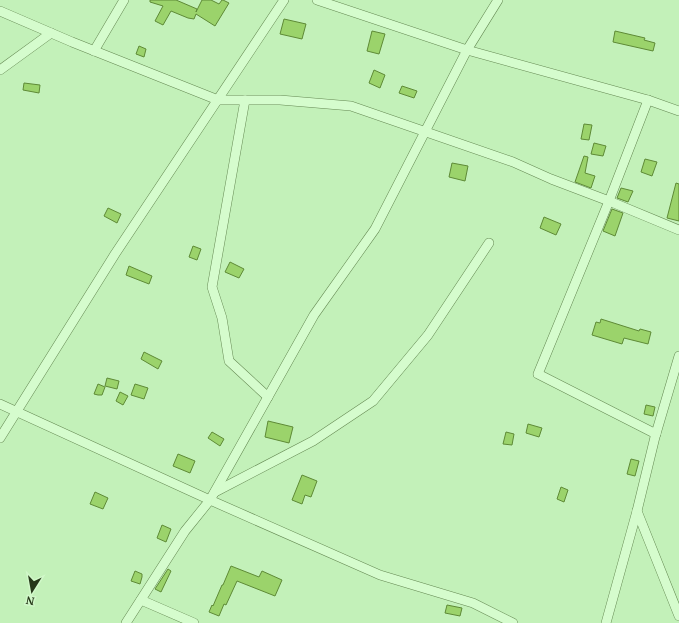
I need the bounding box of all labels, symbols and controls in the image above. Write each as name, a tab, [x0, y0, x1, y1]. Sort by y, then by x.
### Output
north arrow	[12, 571, 52, 611]
text: N	[24, 593, 36, 608]

